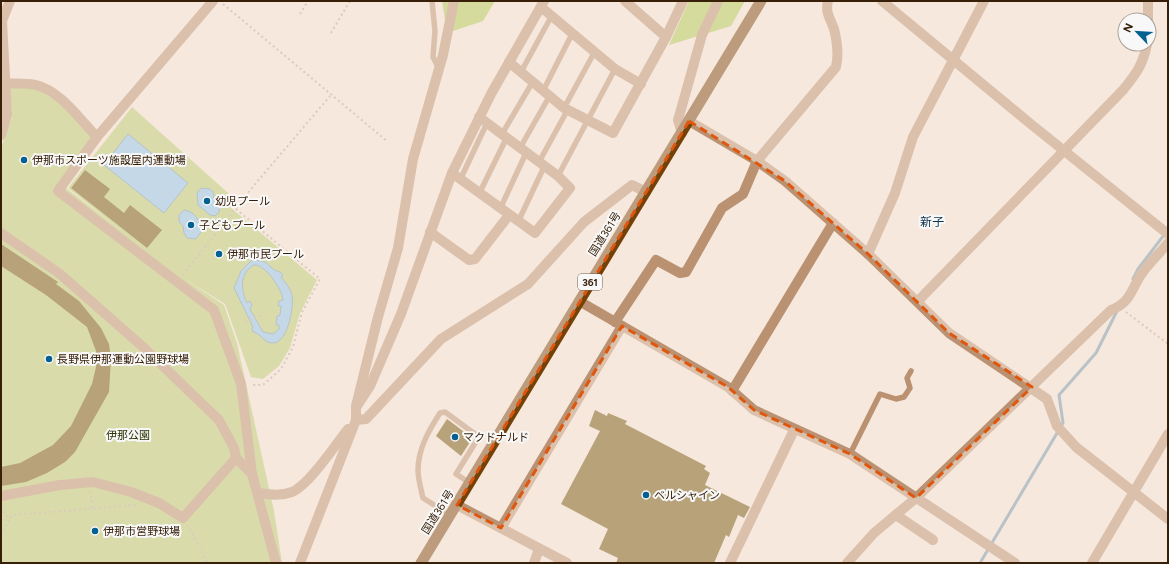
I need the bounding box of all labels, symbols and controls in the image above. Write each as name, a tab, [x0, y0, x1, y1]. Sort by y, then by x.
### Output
north arrow	[1117, 12, 1157, 52]
text: N	[1121, 21, 1136, 35]
place label: 伊那市スポーツ施設屋内運動場	[32, 154, 186, 167]
marker: 伊那市スポーツ施設屋内運動場	[19, 155, 29, 165]
place label: 幼児プール	[215, 195, 270, 208]
marker: 幼児プール	[202, 196, 212, 206]
street label: 国道361号	[586, 209, 624, 259]
district label: 新子	[920, 215, 944, 229]
place label: 子どもプール	[199, 219, 265, 232]
marker: 子どもプール	[186, 220, 196, 230]
place label: 伊那市民プール	[227, 248, 304, 261]
marker: 伊那市民プール	[214, 249, 224, 259]
road number: 361	[578, 274, 602, 290]
place label: 長野県伊那運動公園野球場	[57, 353, 189, 366]
marker: 長野県伊那運動公園野球場	[44, 354, 54, 364]
park label: 伊那公園	[106, 429, 150, 442]
place label: マクドナルド	[463, 431, 529, 444]
marker: マクドナルド	[450, 432, 460, 442]
street label: 国道361号	[419, 487, 457, 537]
place label: ベルシャイン	[654, 489, 720, 502]
marker: ベルシャイン	[641, 490, 651, 500]
place label: 伊那市営野球場	[103, 525, 180, 538]
marker: 伊那市営野球場	[90, 526, 100, 536]

